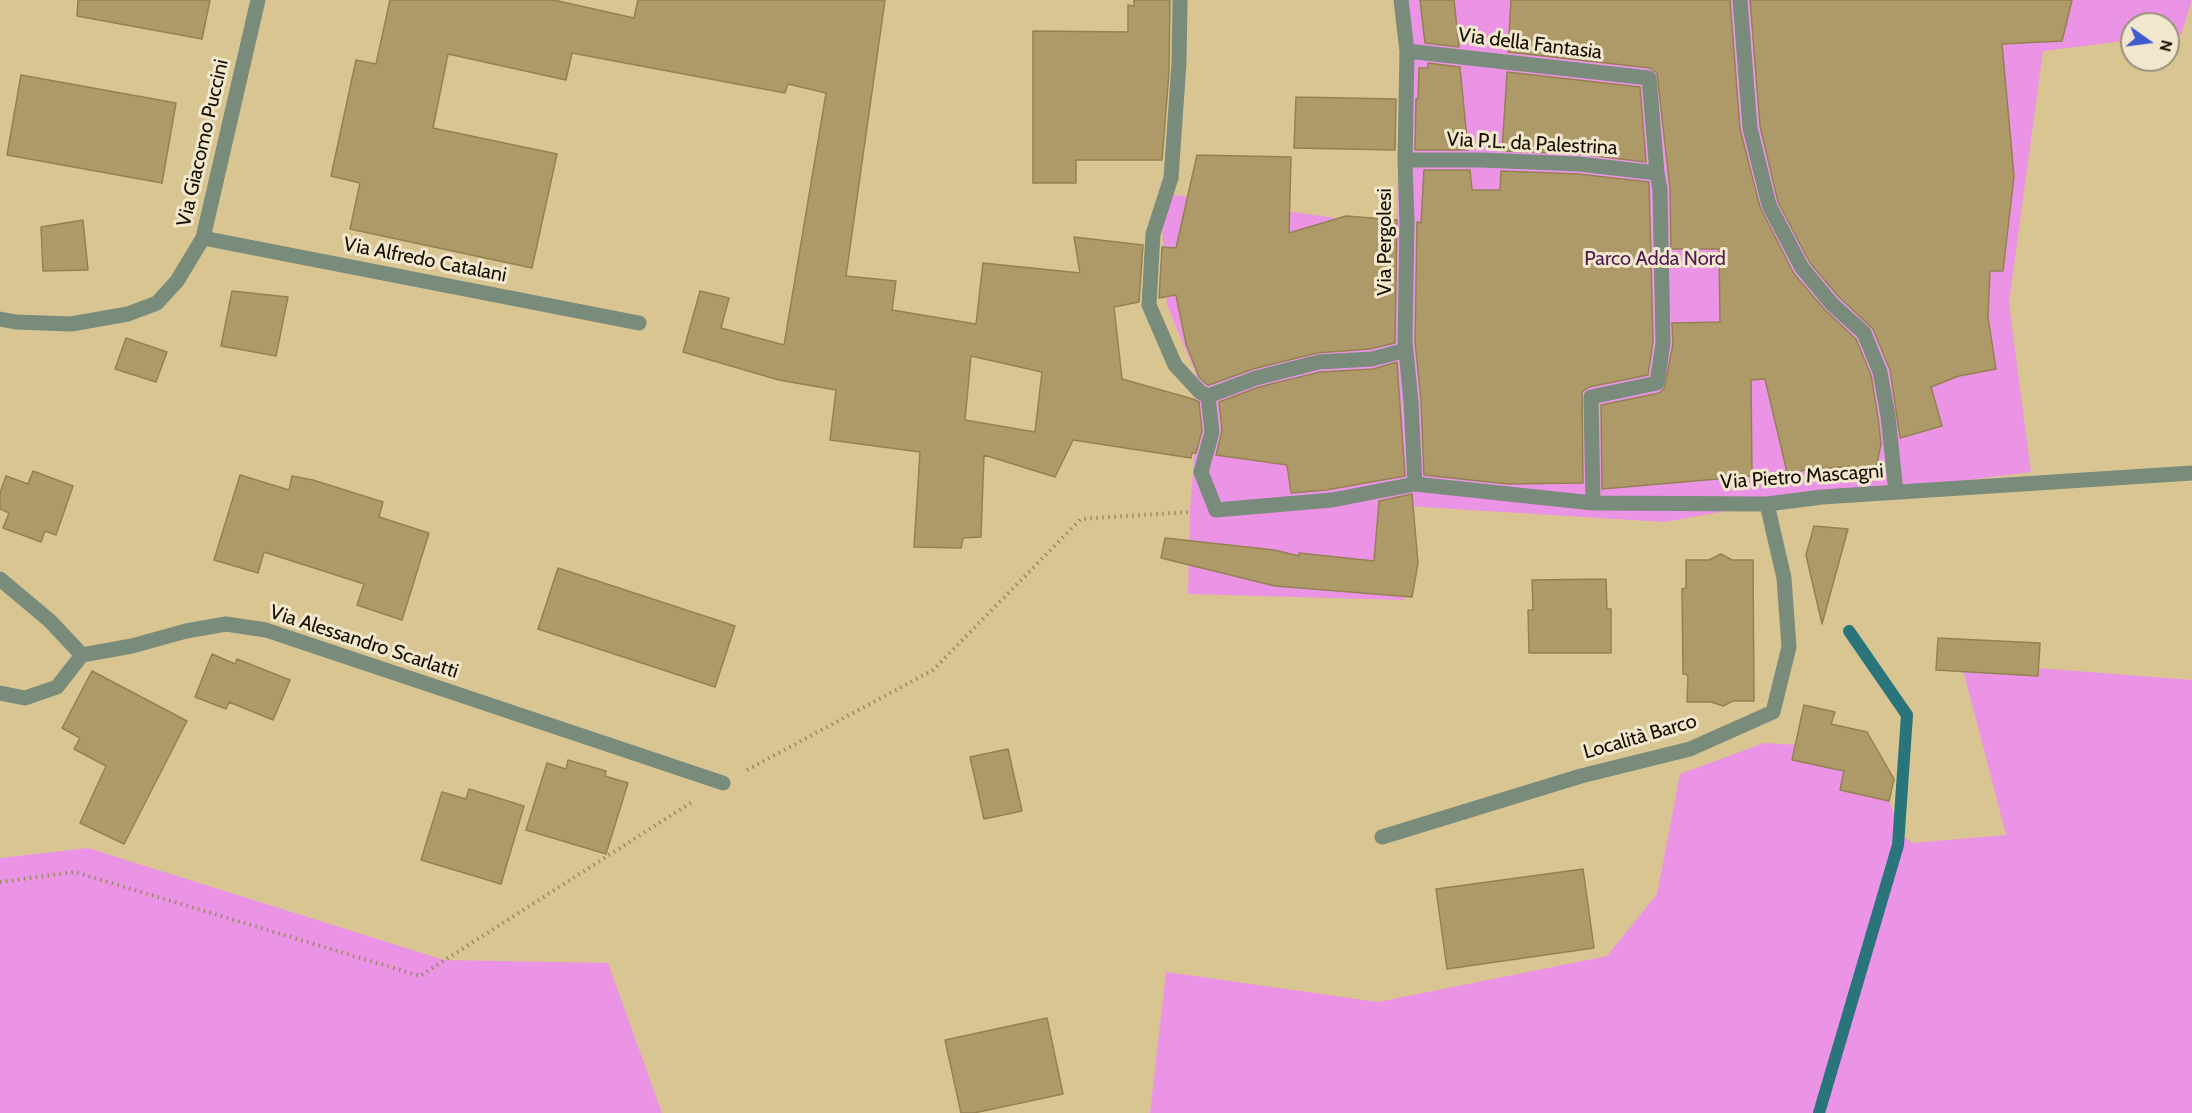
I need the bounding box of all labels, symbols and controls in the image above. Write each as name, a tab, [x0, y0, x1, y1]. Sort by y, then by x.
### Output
north arrow	[2120, 12, 2180, 72]
street label: Via della Fantasia	[1457, 23, 1603, 65]
text: N	[2155, 38, 2177, 54]
street label: Via Giacomo Puccini	[172, 57, 234, 229]
street label: Via P.L. da Palestrina	[1446, 128, 1618, 160]
street label: Via Pergolesi	[1373, 188, 1397, 296]
street label: Via Alfredo Catalani	[341, 232, 509, 288]
park label: Parco Adda Nord	[1584, 247, 1726, 271]
street label: Via Pietro Mascagni	[1720, 459, 1884, 495]
street label: Via Alessandro Scarlatti	[267, 600, 461, 684]
street label: Località Barco	[1581, 709, 1699, 765]

